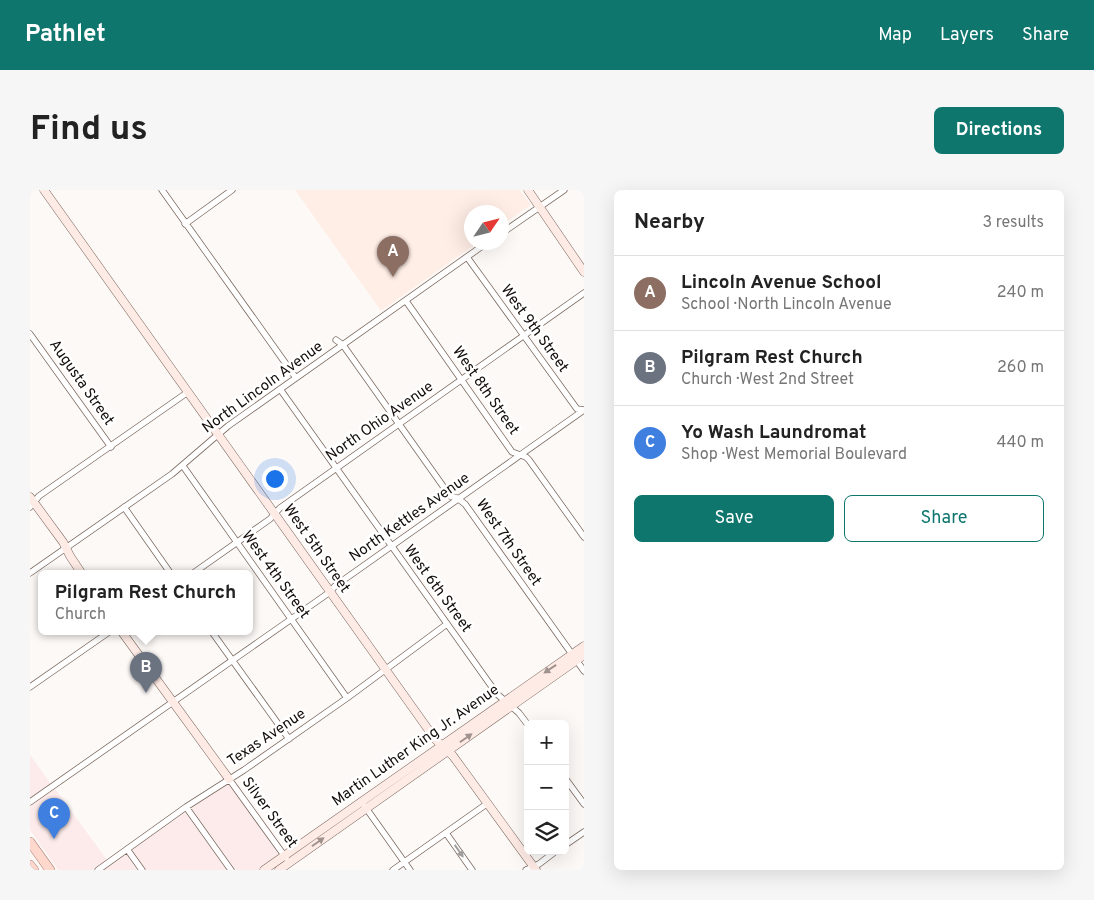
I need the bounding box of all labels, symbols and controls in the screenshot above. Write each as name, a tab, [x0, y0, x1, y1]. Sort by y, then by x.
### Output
text: Pathlet	[25, 20, 106, 50]
text: Map	[878, 24, 912, 47]
text: Layers	[940, 24, 994, 47]
text: Share	[1022, 24, 1069, 47]
button: Directions	[934, 107, 1064, 154]
text: Find us	[30, 108, 148, 152]
north arrow	[464, 205, 509, 250]
text: Nearby	[634, 209, 705, 236]
text: 3 results	[982, 213, 1044, 233]
pin: A	[377, 236, 409, 277]
text: Lincoln Avenue School	[681, 271, 882, 295]
street label: West 9th Street	[496, 281, 572, 377]
text: A	[644, 283, 656, 303]
text: 240 m	[997, 283, 1044, 303]
text: School · North Lincoln Avenue	[681, 295, 892, 315]
street label: Augusta Street	[44, 336, 118, 430]
street label: North Lincoln Avenue	[199, 338, 327, 438]
street label: West 8th Street	[447, 343, 523, 439]
text: Pilgram Rest Church	[681, 346, 863, 370]
text: B	[644, 358, 656, 378]
text: 260 m	[997, 358, 1044, 378]
text: Church · West 2nd Street	[681, 370, 854, 390]
street label: North Ohio Avenue	[323, 378, 437, 466]
text: Yo Wash Laundromat	[681, 421, 866, 445]
text: C	[645, 433, 655, 453]
text: 440 m	[997, 433, 1044, 453]
text: Shop · West Memorial Boulevard	[681, 445, 907, 465]
your location	[262, 466, 288, 492]
street label: North Kettles Avenue	[346, 469, 474, 567]
button: Save	[634, 495, 834, 542]
button: Share	[844, 495, 1044, 542]
street label: West 7th Street	[471, 496, 545, 590]
street label: West 5th Street	[278, 501, 354, 597]
street label: West 4th Street	[237, 527, 313, 623]
street label: West 6th Street	[399, 541, 475, 637]
popup	[38, 570, 253, 635]
text: Pilgram Rest Church	[55, 581, 236, 605]
text: Church	[55, 605, 106, 625]
pin: B	[130, 652, 162, 693]
one-way arrow	[544, 664, 557, 674]
street label: Martin Luther King Jr. Avenue	[329, 681, 503, 811]
street label: Texas Avenue	[224, 705, 310, 771]
map controls	[524, 720, 569, 855]
button: +	[524, 720, 569, 765]
one-way arrow	[459, 733, 473, 743]
button: −	[524, 765, 569, 810]
street label: Silver Street	[237, 774, 301, 852]
pin: C	[38, 798, 70, 839]
button: layers	[524, 810, 569, 855]
one-way arrow	[311, 837, 325, 847]
one-way arrow	[454, 845, 464, 858]

